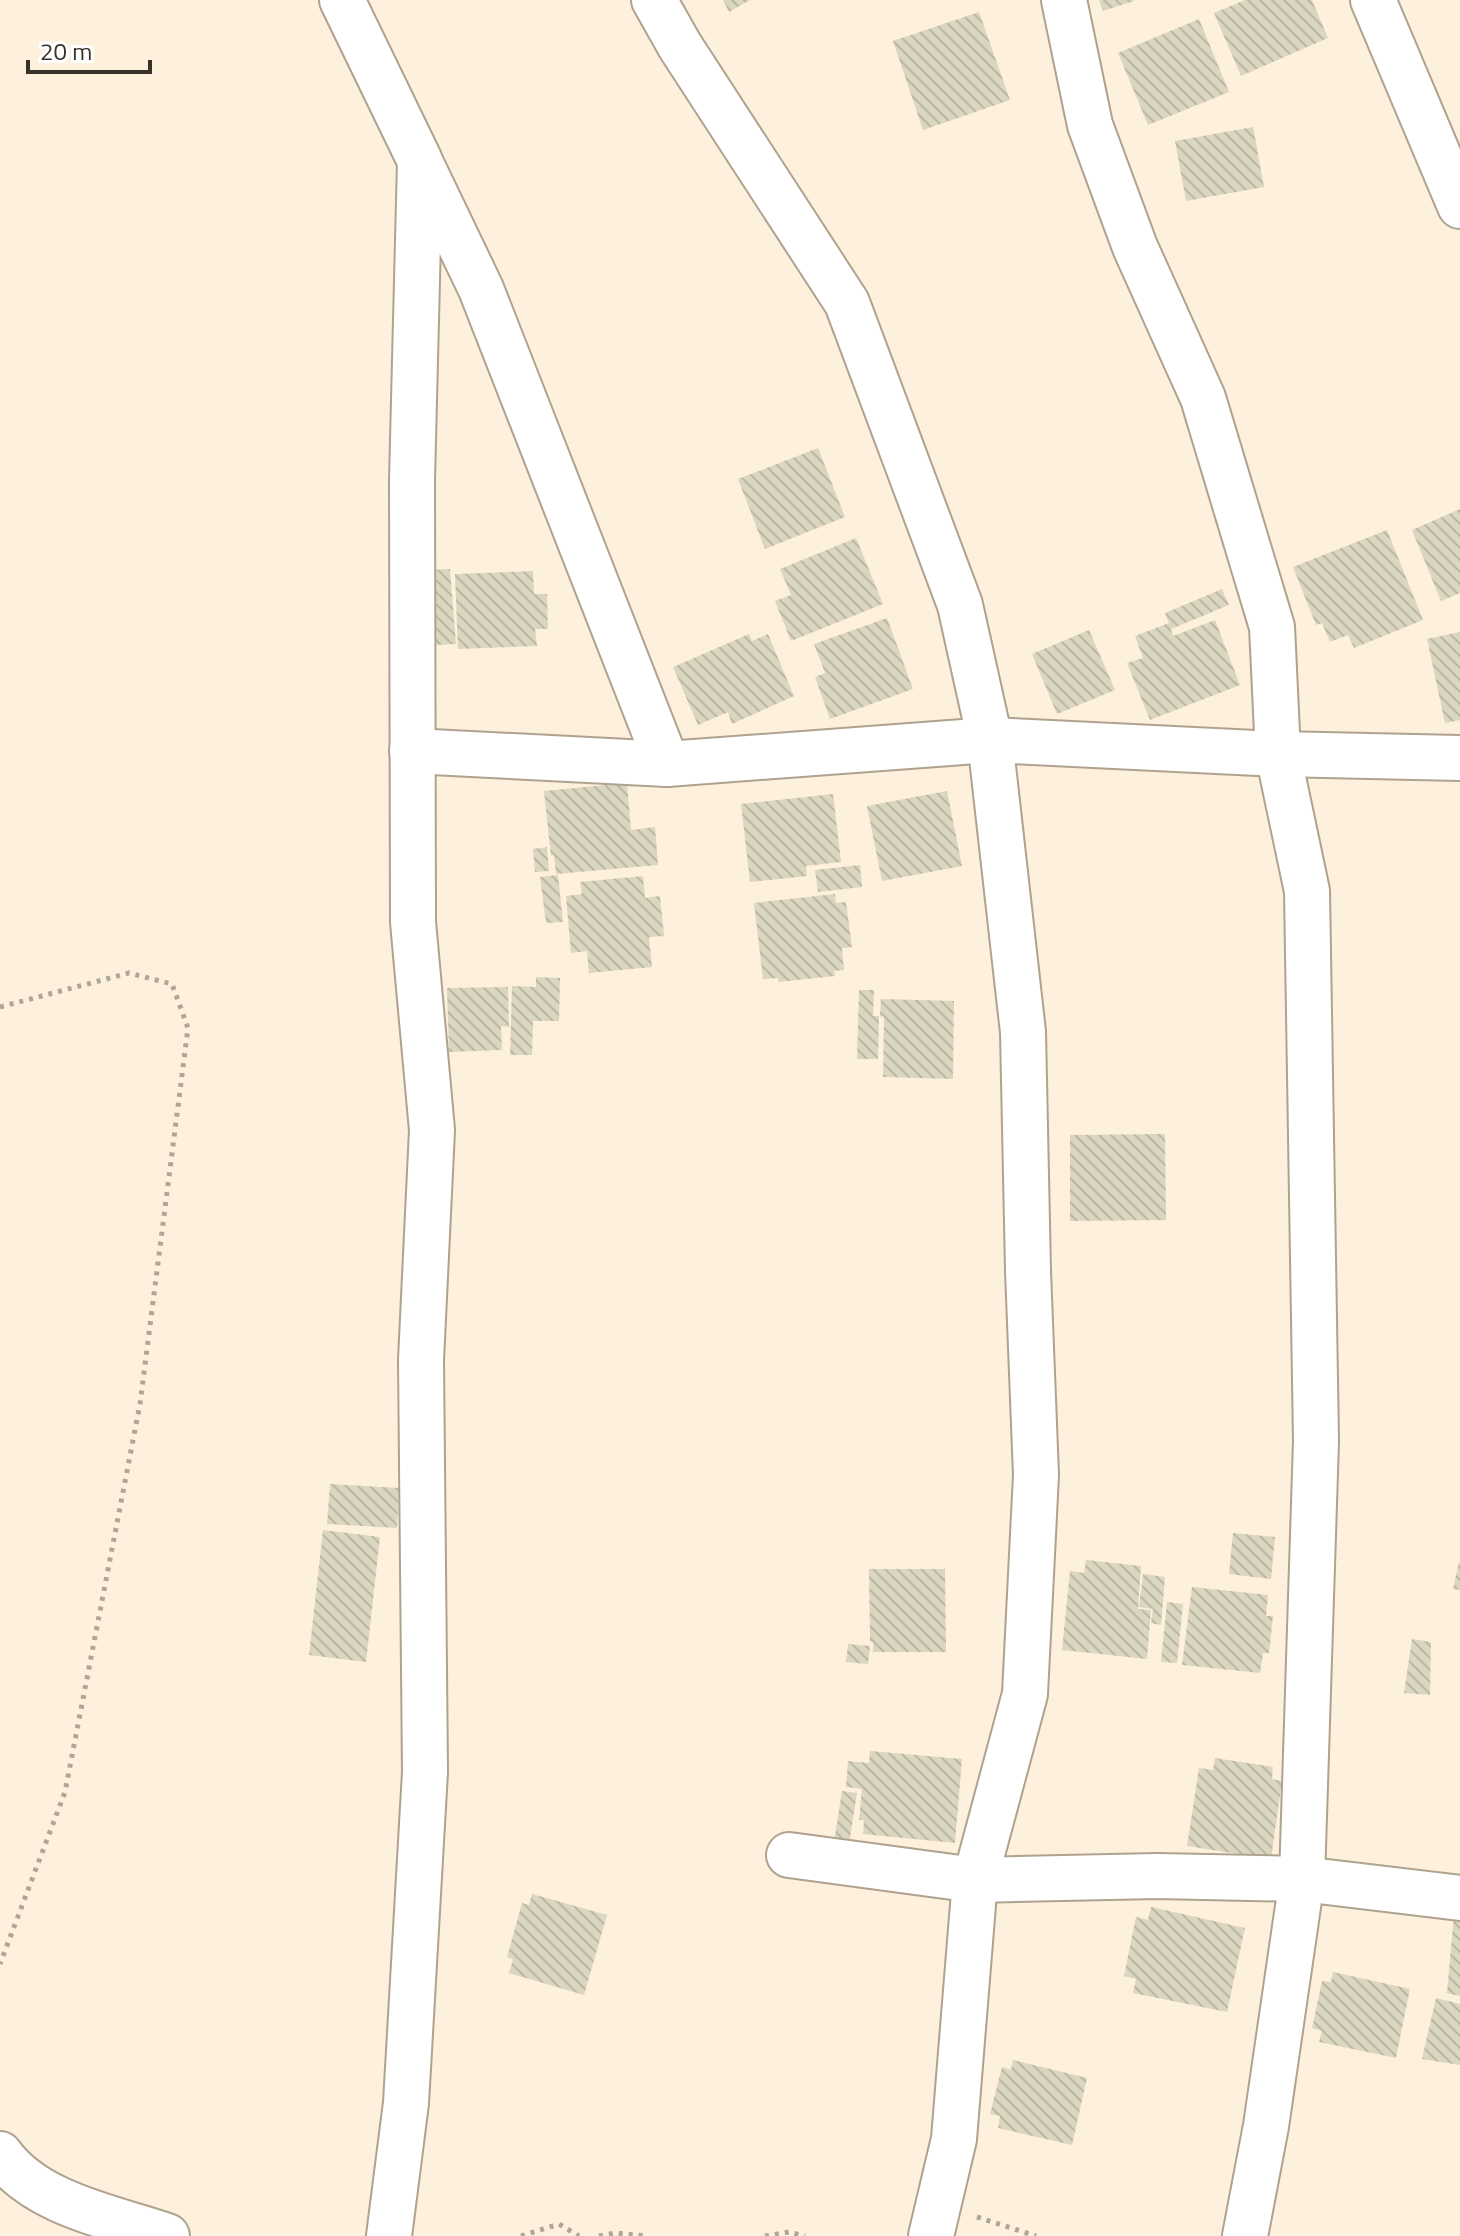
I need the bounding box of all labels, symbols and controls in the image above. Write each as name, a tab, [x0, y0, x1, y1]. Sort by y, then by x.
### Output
scale bar	[28, 24, 150, 74]
text: 20 m	[40, 33, 92, 69]

